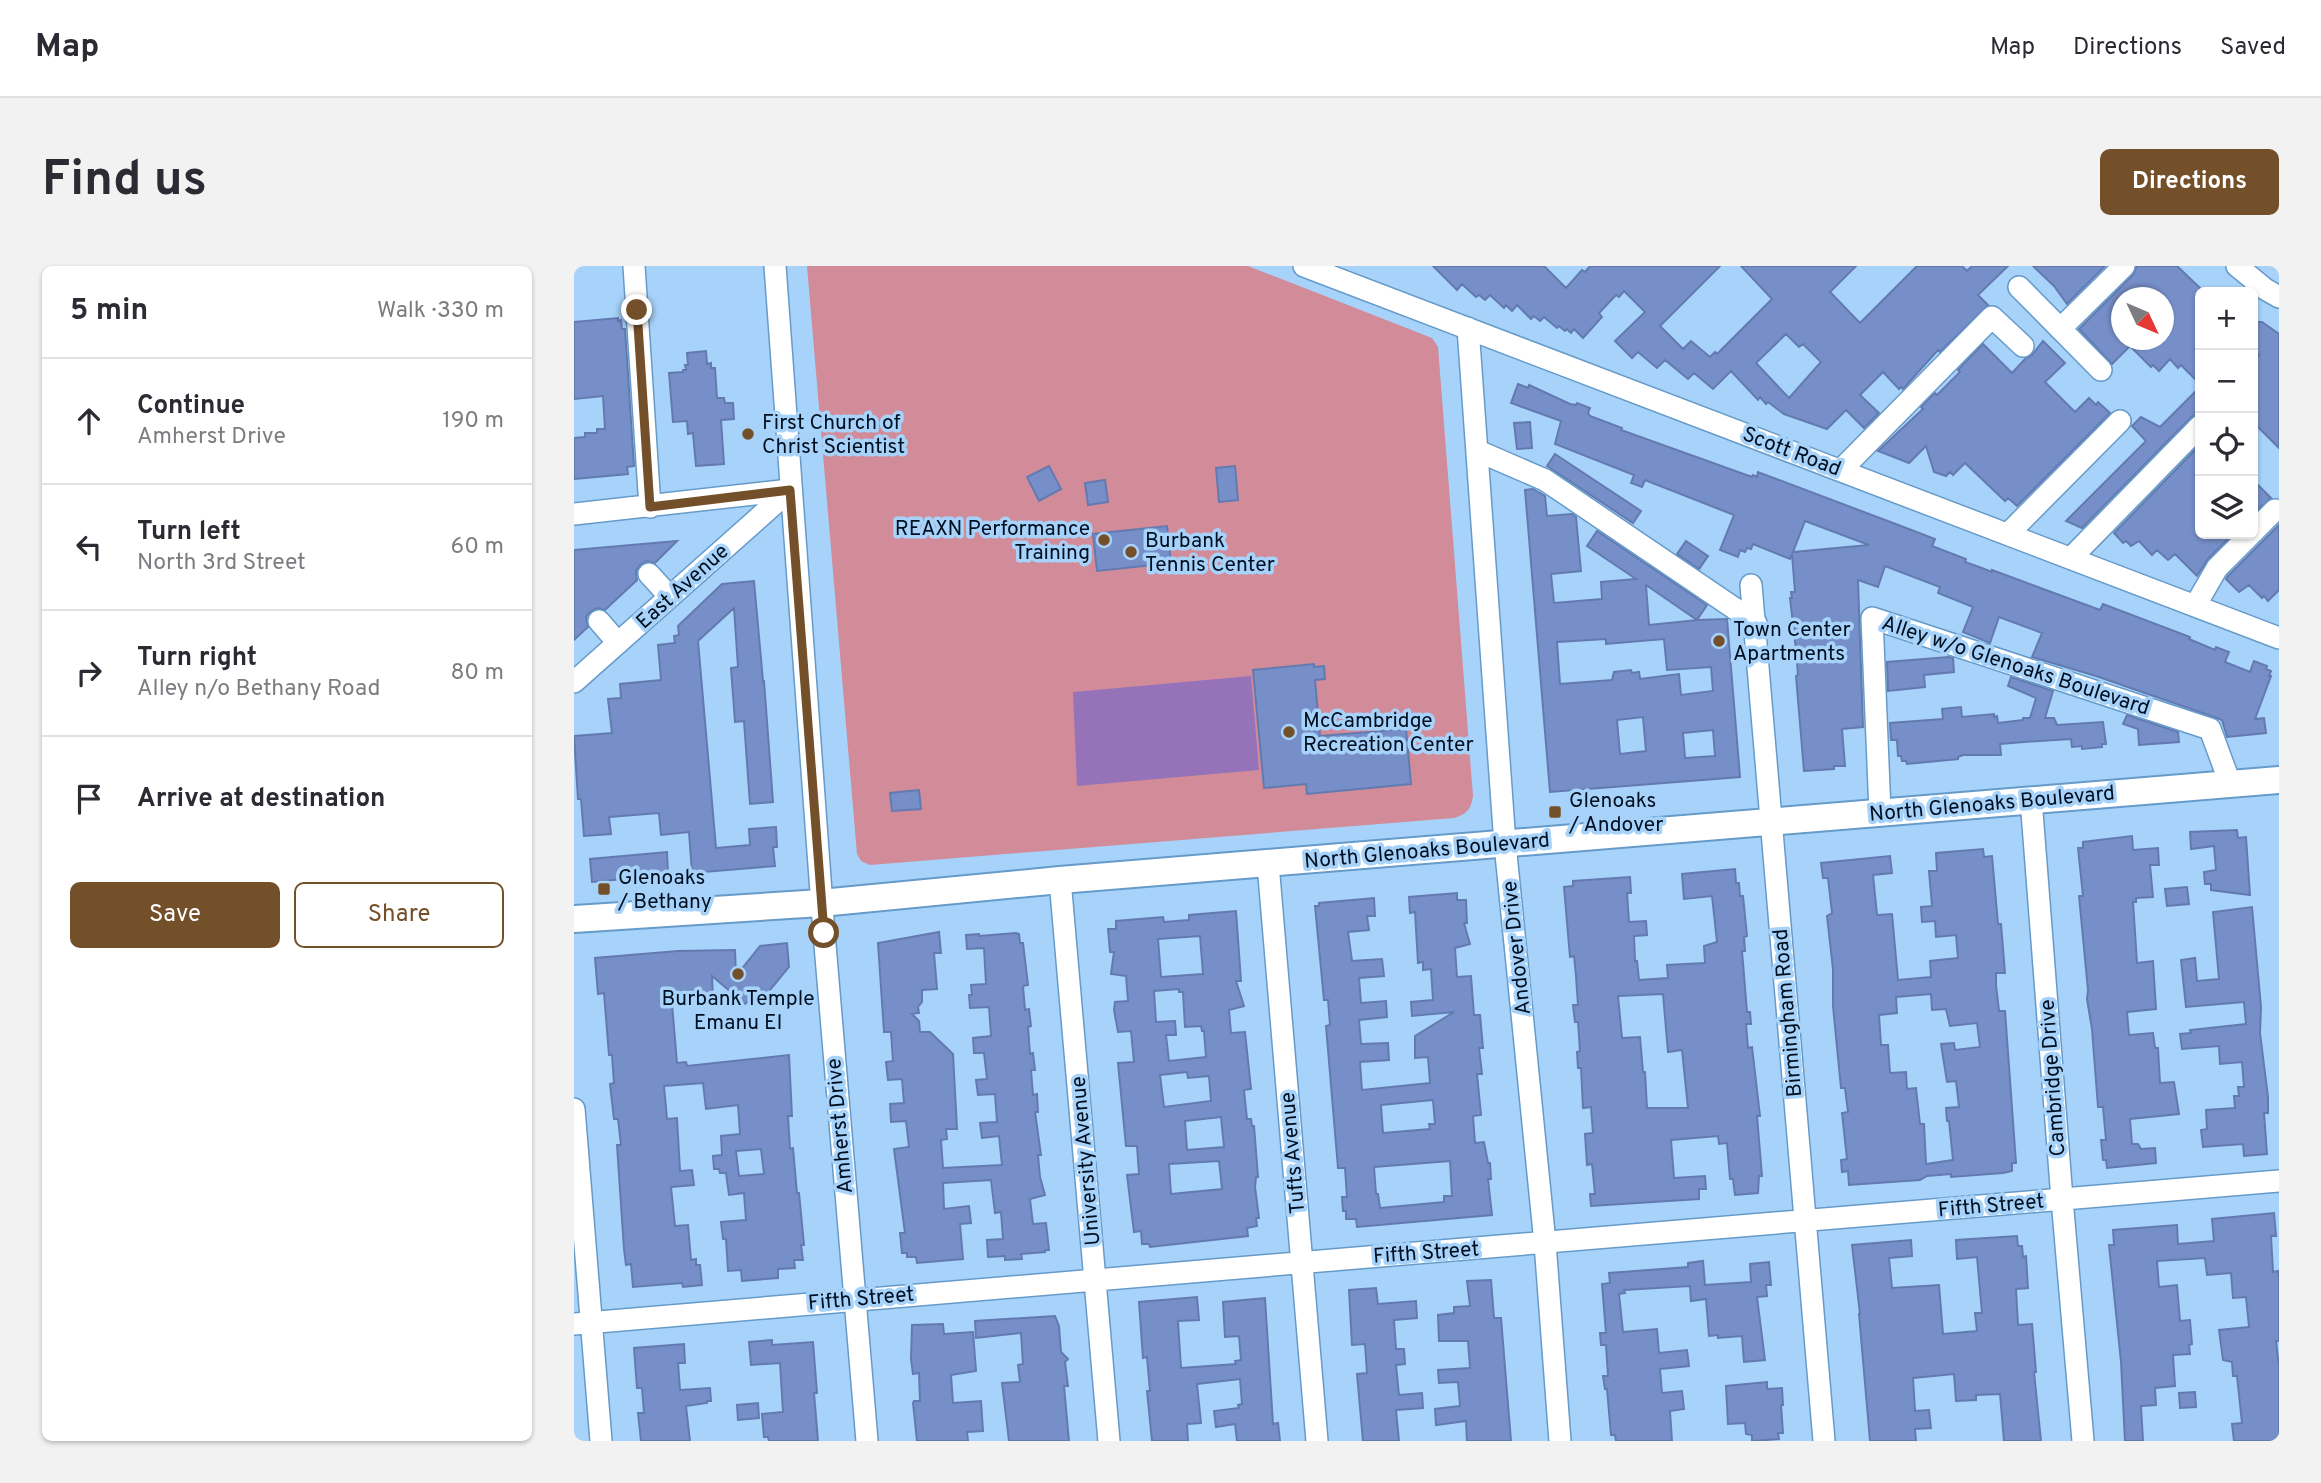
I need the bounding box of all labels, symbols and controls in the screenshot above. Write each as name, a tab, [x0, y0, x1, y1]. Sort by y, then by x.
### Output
text: Map	[35, 27, 99, 69]
text: Map	[1990, 33, 2035, 63]
text: Directions	[2073, 33, 2182, 63]
text: Saved	[2220, 33, 2286, 63]
button: Directions	[2100, 149, 2279, 215]
text: Find us	[42, 151, 207, 213]
north arrow	[2111, 287, 2174, 350]
map controls	[2195, 287, 2258, 539]
button: +	[2195, 287, 2258, 350]
text: 5 min	[70, 293, 148, 330]
route end	[621, 294, 652, 325]
text: Walk · 330 m	[377, 297, 504, 326]
button: −	[2195, 350, 2258, 413]
text: Continue	[137, 390, 245, 423]
icon: ahead	[70, 402, 108, 440]
text: 190 m	[442, 407, 504, 436]
place label: First Church of Christ Scientist	[762, 410, 905, 461]
button: locate	[2195, 413, 2258, 476]
street label: Scott Road	[1738, 421, 1845, 484]
text: Amherst Drive	[137, 423, 286, 452]
marker: First Church of Christ Scientist	[740, 426, 756, 442]
button: layers	[2195, 476, 2258, 539]
text: Turn left	[137, 516, 241, 549]
place label: REAXN Performance Training	[895, 516, 1090, 567]
icon: left	[70, 528, 108, 566]
place label: Burbank Tennis Center	[1145, 528, 1275, 579]
marker: REAXN Performance Training	[1096, 532, 1112, 548]
text: 60 m	[451, 533, 504, 562]
street label: East Avenue	[631, 538, 735, 636]
marker: Burbank Tennis Center	[1123, 544, 1139, 560]
text: North 3rd Street	[137, 549, 306, 578]
street label: Alley w/o Glenoaks Boulevard	[1878, 610, 2153, 723]
place label: Town Center Apartments	[1733, 617, 1851, 668]
marker: Town Center Apartments	[1711, 633, 1727, 649]
text: Turn right	[137, 642, 257, 675]
icon: right	[70, 654, 108, 692]
text: 80 m	[451, 659, 504, 688]
text: Alley n/o Bethany Road	[137, 675, 380, 704]
place label: McCambridge Recreation Center	[1303, 708, 1474, 759]
marker: McCambridge Recreation Center	[1281, 724, 1297, 740]
icon: arrive	[70, 780, 108, 818]
street label: North Glenoaks Boulevard	[1868, 780, 2116, 829]
text: Arrive at destination	[137, 783, 385, 816]
place label: Glenoaks / Andover	[1568, 788, 1664, 839]
marker: Glenoaks / Andover	[1547, 804, 1563, 820]
street label: North Glenoaks Boulevard	[1303, 827, 1551, 876]
place label: Glenoaks / Bethany	[617, 865, 712, 916]
street label: Andover Drive	[1497, 879, 1538, 1016]
marker: Glenoaks / Bethany	[596, 881, 612, 897]
button: Save	[70, 882, 280, 948]
button: Share	[294, 882, 504, 948]
route start	[808, 917, 839, 948]
street label: Birmingham Road	[1768, 928, 1809, 1098]
marker: Burbank Temple Emanu El	[730, 966, 746, 982]
place label: Burbank Temple Emanu El	[662, 986, 814, 1037]
street label: Cambridge Drive	[2035, 998, 2072, 1157]
street label: Amherst Drive	[821, 1057, 860, 1195]
street label: University Avenue	[1066, 1075, 1107, 1247]
street label: Tufts Avenue	[1275, 1091, 1312, 1215]
street label: Fifth Street	[1937, 1188, 2045, 1225]
street label: Fifth Street	[1372, 1236, 1480, 1271]
street label: Fifth Street	[807, 1281, 915, 1318]

